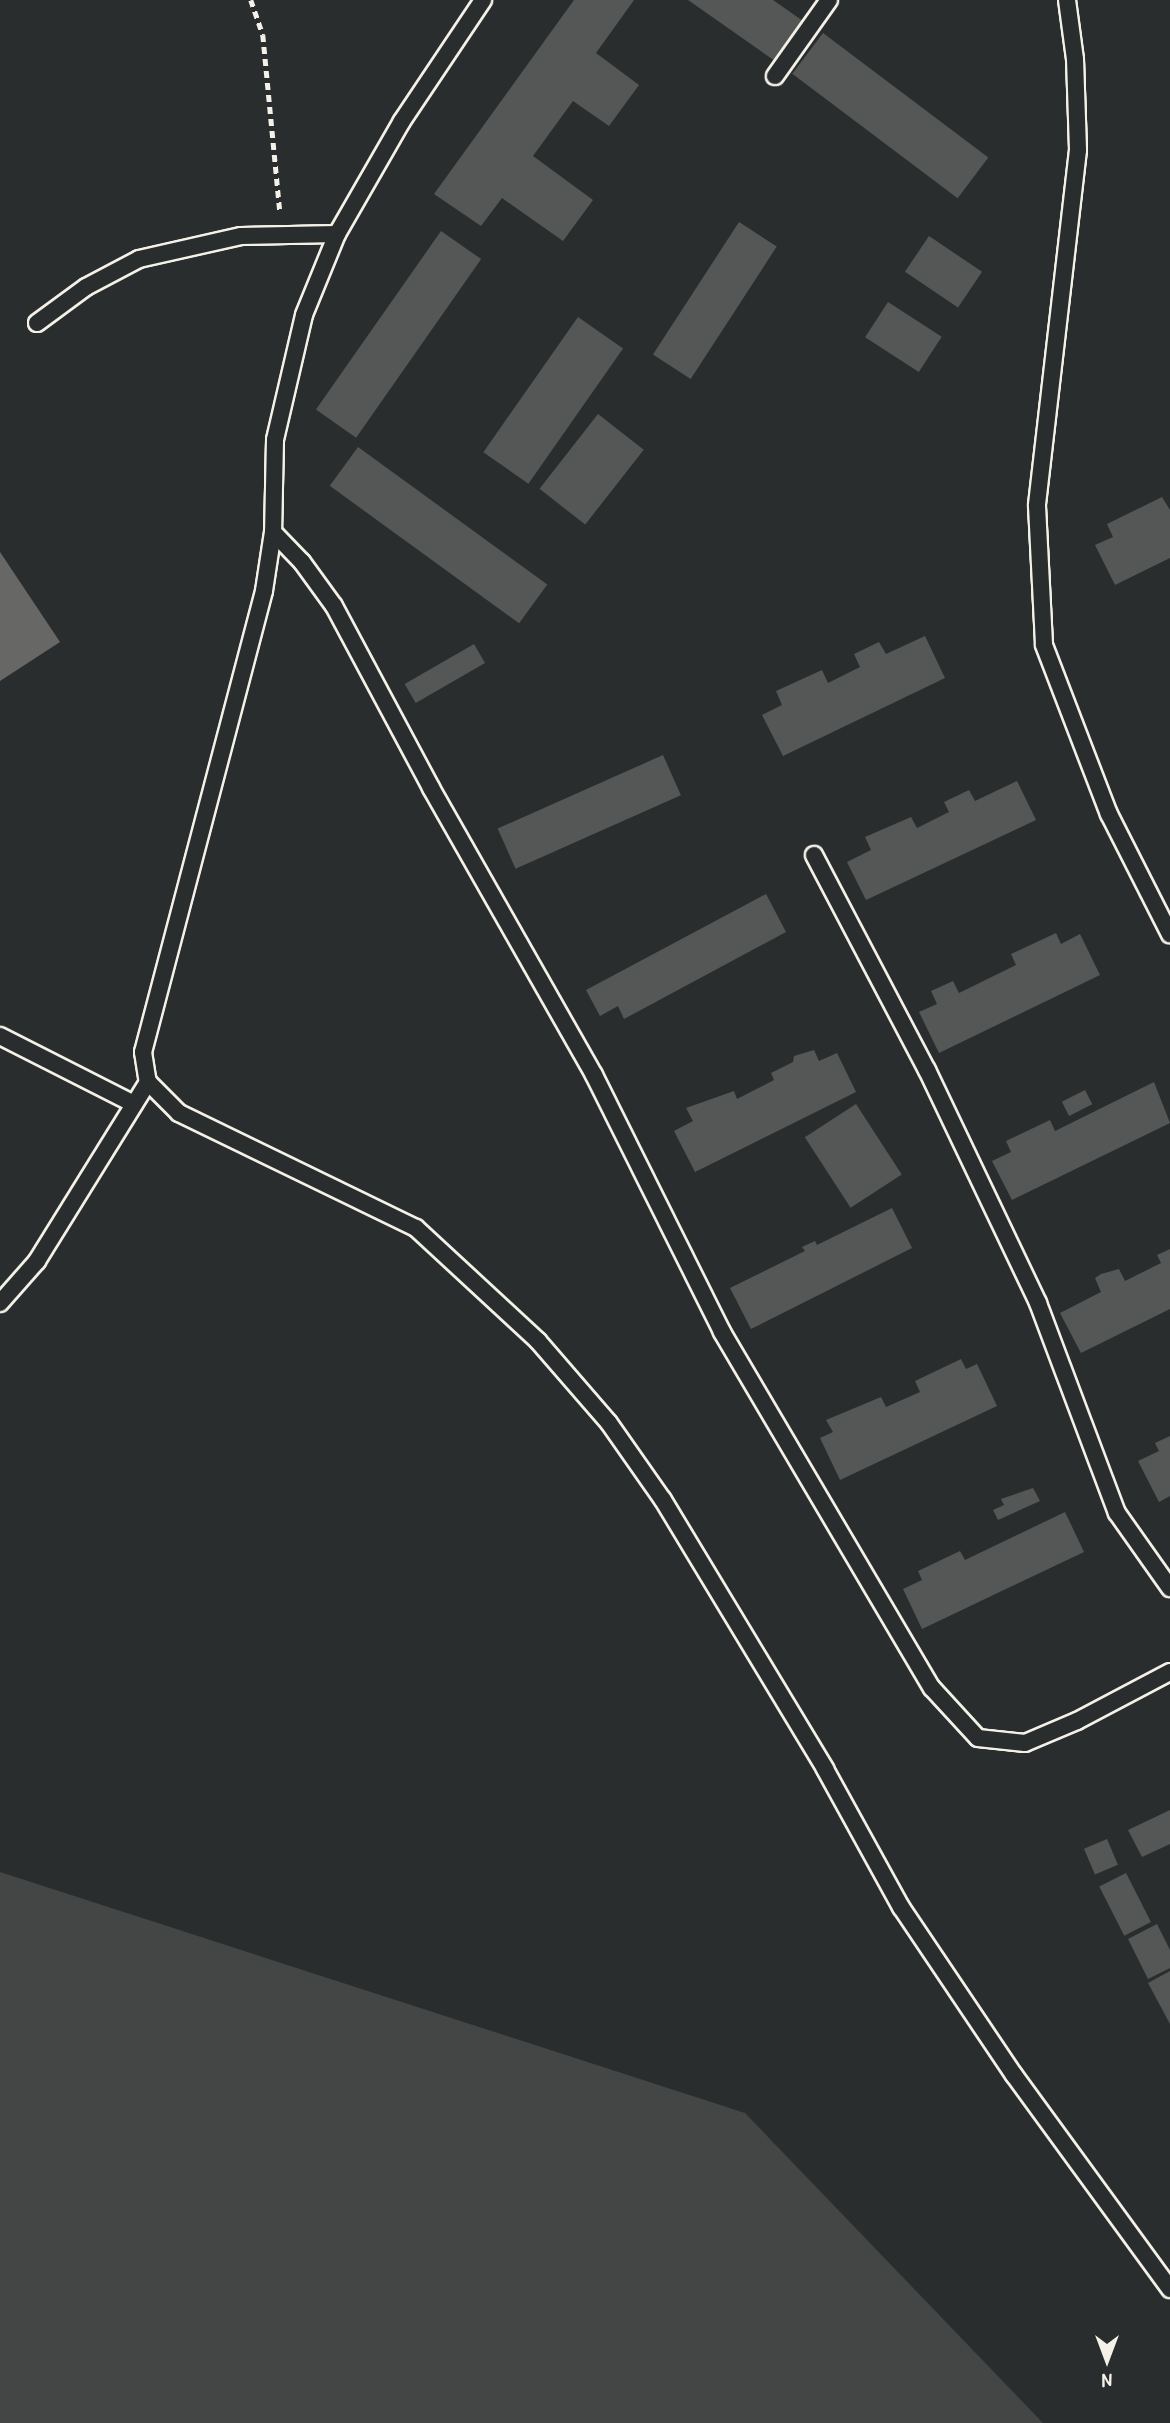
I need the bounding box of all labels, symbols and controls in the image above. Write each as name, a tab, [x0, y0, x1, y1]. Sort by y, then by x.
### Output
north arrow	[1072, 2325, 1142, 2395]
text: N	[1102, 2368, 1112, 2394]

